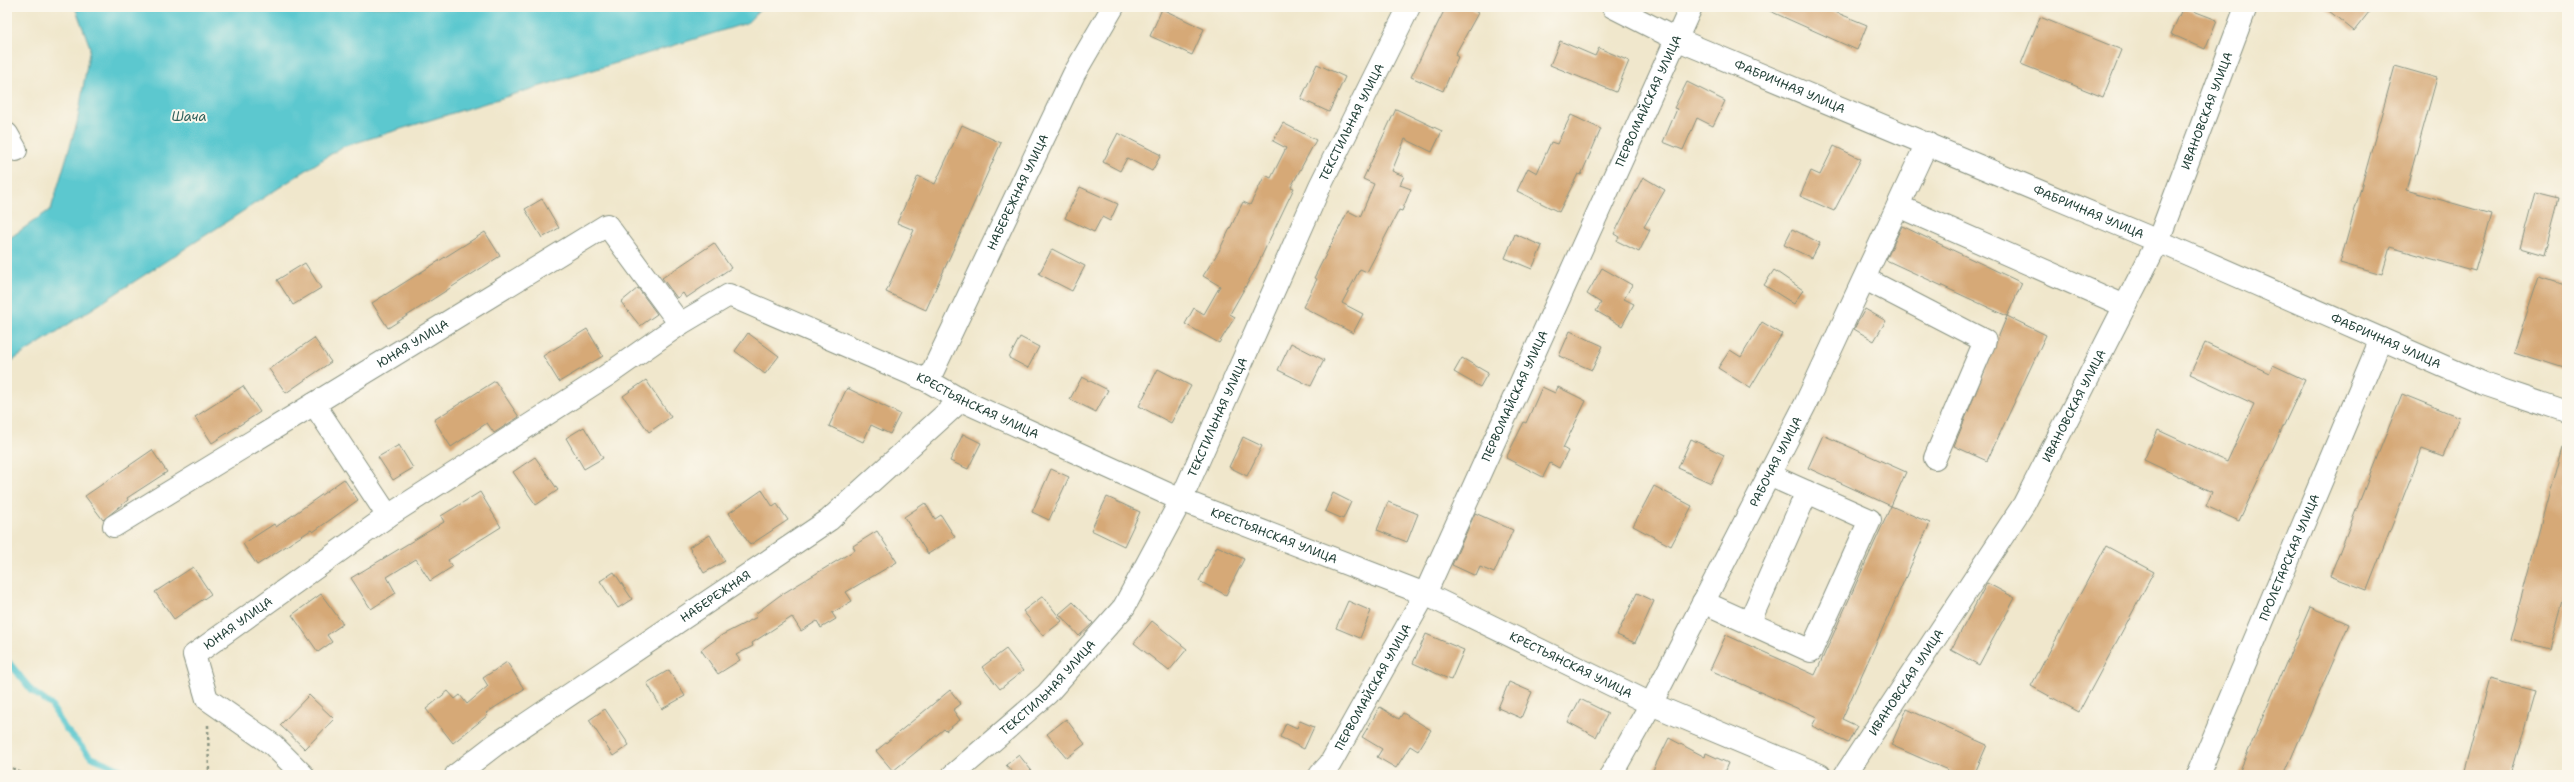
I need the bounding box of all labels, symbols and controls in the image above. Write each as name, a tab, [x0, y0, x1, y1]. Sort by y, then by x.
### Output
street label: ПЕРВОМАЙСКАЯ УЛИЦА	[1612, 32, 1685, 169]
street label: ИВАНОВСКАЯ УЛИЦА	[2178, 49, 2236, 172]
street label: ФАБРИЧНАЯ УЛИЦА	[1732, 56, 1848, 117]
street label: ТЕКСТИЛЬНАЯ УЛИЦА	[1316, 61, 1388, 184]
water label: Шача	[171, 108, 207, 125]
street label: НАБЕРЕЖНАЯ УЛИЦА	[983, 131, 1052, 253]
street label: ФАБРИЧНАЯ УЛИЦА	[2031, 182, 2147, 242]
street label: ФАБРИЧНАЯ УЛИЦА	[2328, 310, 2444, 372]
street label: ЮНАЯ УЛИЦА	[374, 316, 452, 372]
street label: ПЕРВОМАЙСКАЯ УЛИЦА	[1478, 328, 1552, 464]
street label: ИВАНОВСКАЯ УЛИЦА	[2039, 346, 2110, 465]
street label: ТЕКСТИЛЬНАЯ УЛИЦА	[1184, 355, 1251, 480]
street label: КРЕСТЬЯНСКАЯ УЛИЦА	[914, 369, 1042, 442]
street label: РАБОЧАЯ УЛИЦА	[1746, 414, 1806, 510]
street label: ПРОЛЕТАРСКАЯ УЛИЦА	[2256, 491, 2323, 623]
street label: КРЕСТЬЯНСКАЯ УЛИЦА	[1208, 504, 1340, 568]
street label: НАБЕРЕЖНАЯ	[677, 567, 754, 626]
street label: ЮНАЯ УЛИЦА	[201, 593, 276, 653]
street label: ПЕРВОМАЙСКАЯ УЛИЦА	[1331, 621, 1415, 753]
street label: ИВАНОВСКАЯ УЛИЦА	[1865, 626, 1947, 739]
street label: КРЕСТЬЯНСКАЯ УЛИЦА	[1507, 628, 1635, 702]
street label: ТЕКСТИЛЬНАЯ УЛИЦА	[997, 636, 1099, 739]

